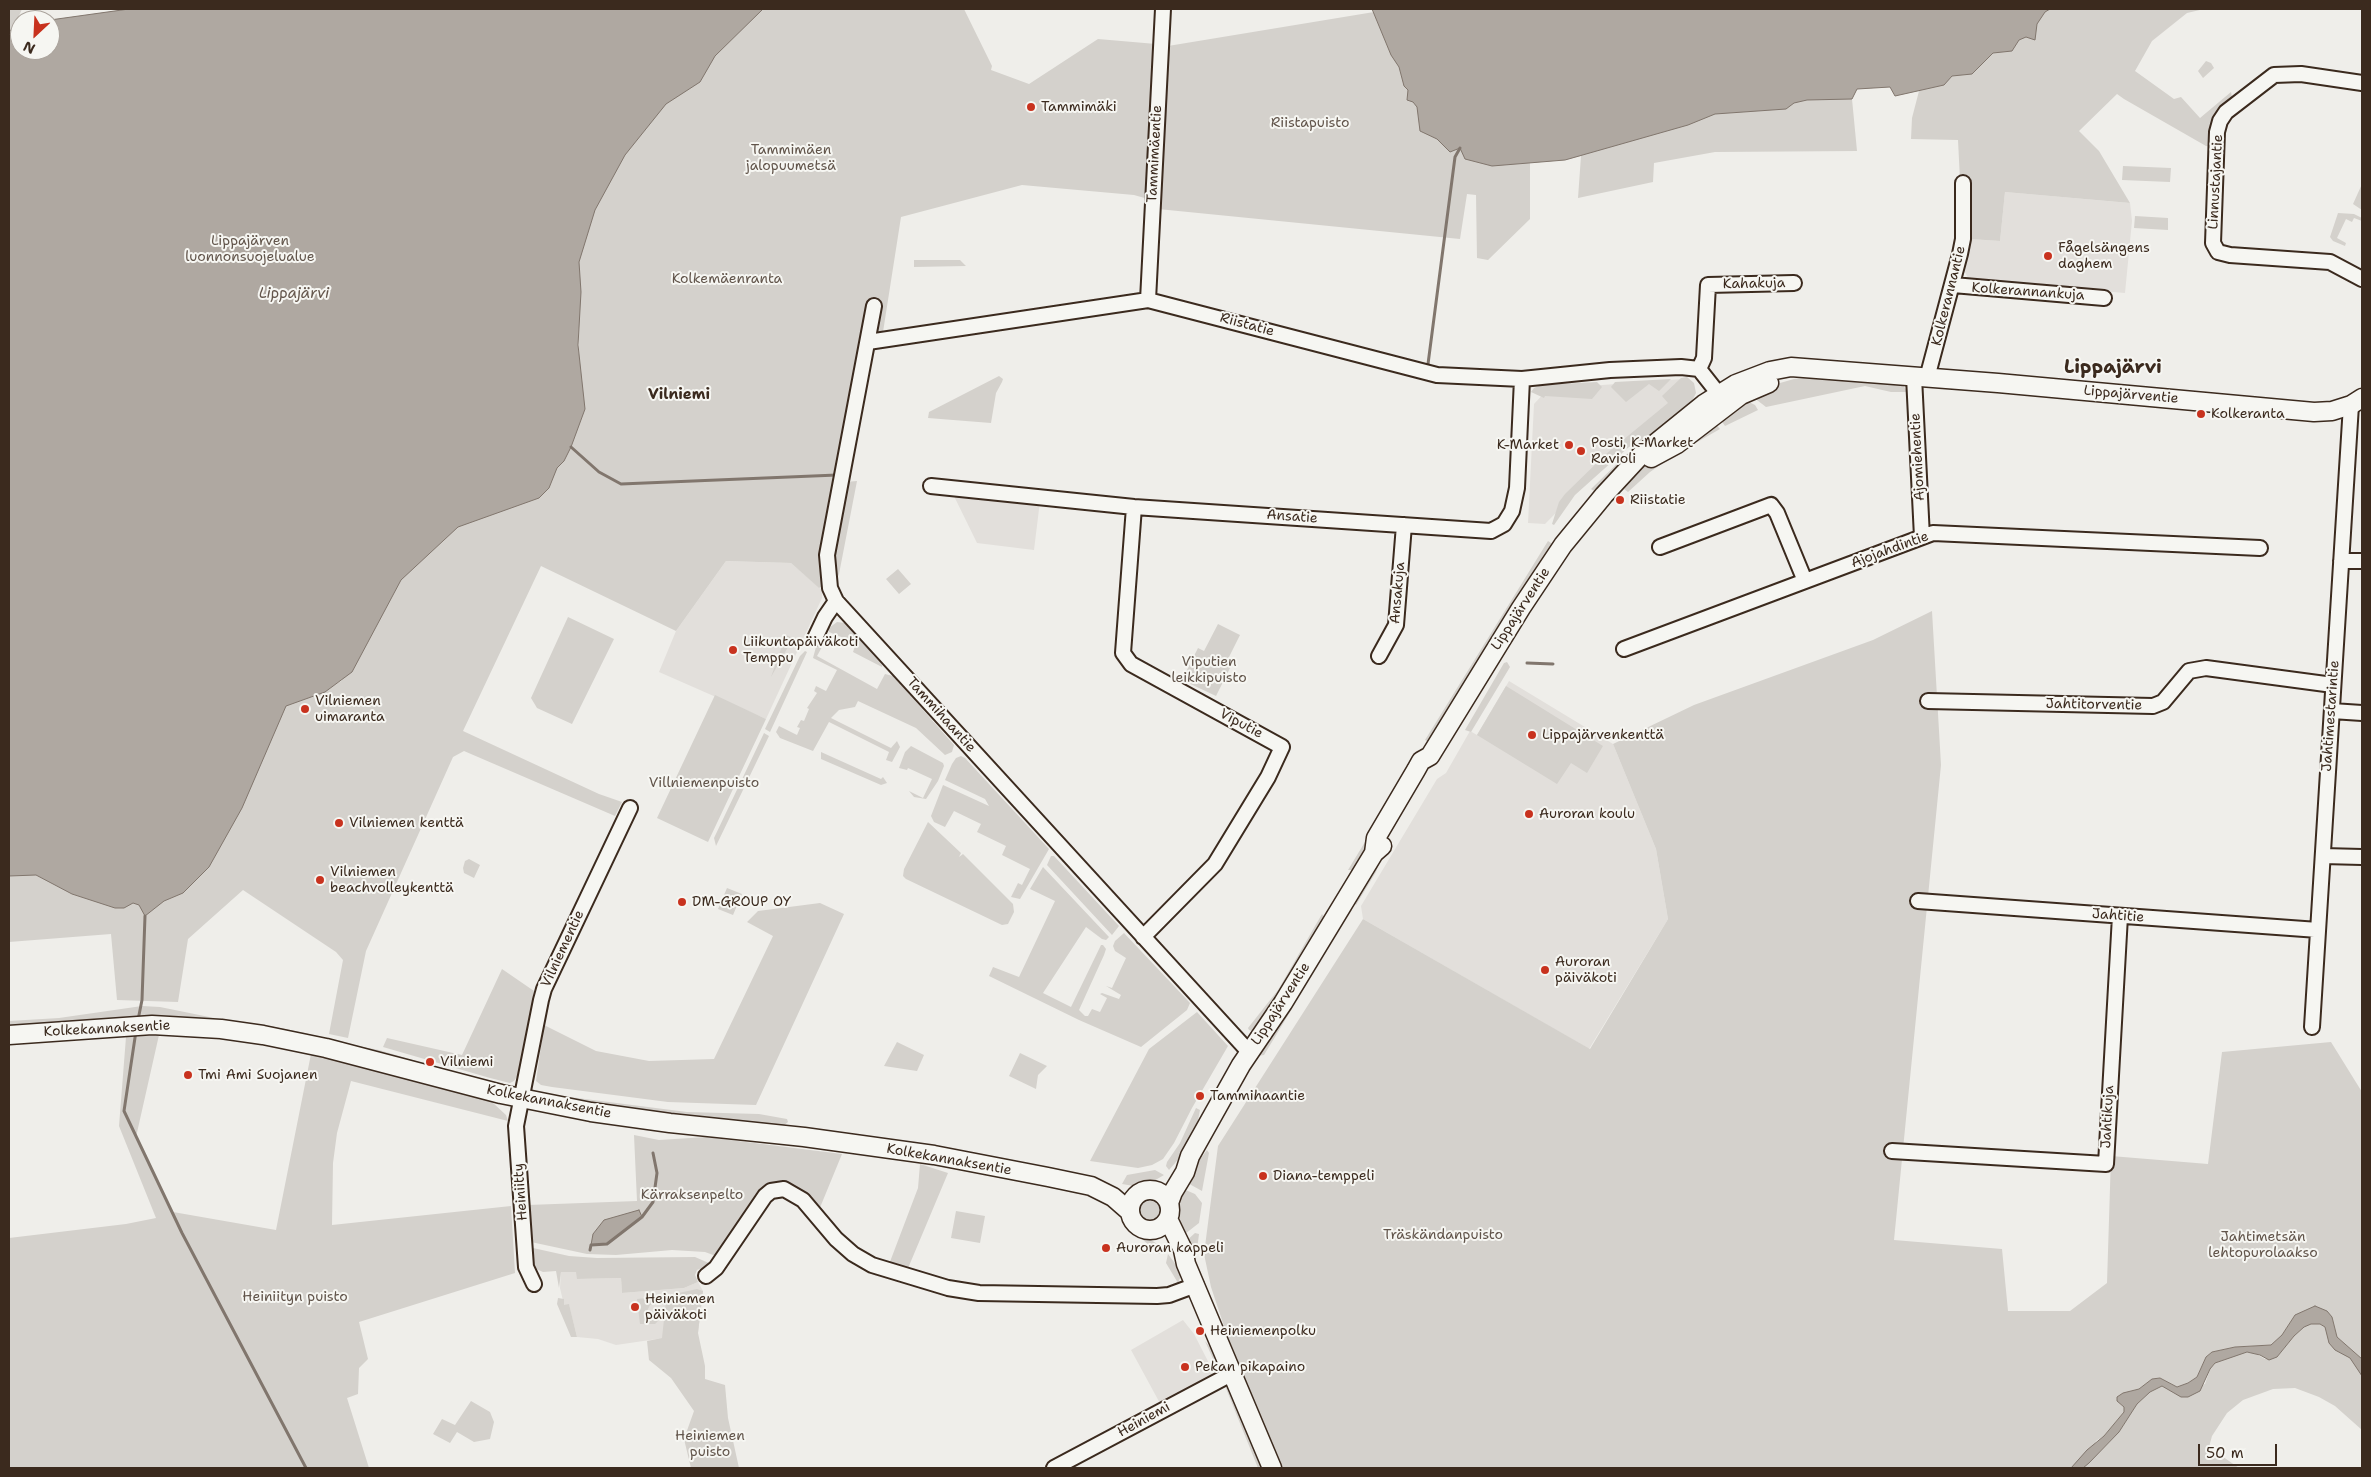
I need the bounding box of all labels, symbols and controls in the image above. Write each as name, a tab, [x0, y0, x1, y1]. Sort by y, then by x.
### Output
north arrow	[10, 10, 60, 60]
text: N	[20, 37, 38, 58]
place label: Tammimäki	[1041, 99, 1117, 115]
marker: Tammimäki	[1025, 101, 1037, 113]
street label: Tammimäentie	[1144, 105, 1166, 203]
park label: Riistapuisto	[1271, 115, 1349, 131]
street label: Linnustajantie	[2205, 134, 2227, 230]
park label: Tammimäen jalopuumetsä	[746, 142, 836, 174]
park label: Lippajärven luonnonsuojelualue	[185, 233, 315, 266]
place label: Fågelsängens daghem	[2058, 240, 2150, 272]
street label: Kolkerannantie	[1928, 244, 1970, 348]
marker: Fågelsängens daghem	[2042, 250, 2054, 262]
park label: Kolkemäenranta	[672, 271, 782, 287]
street label: Kahakuja	[1722, 275, 1786, 293]
street label: Kolkerannankuja	[1971, 280, 2085, 304]
water label: Lippajärvi	[259, 285, 329, 303]
street label: Riistatie	[1218, 310, 1276, 340]
district label: Lippajärvi	[2064, 357, 2162, 379]
street label: Lippajärventie	[2083, 382, 2179, 408]
district label: Vilniemi	[648, 386, 710, 404]
place label: Kolkeranta	[2211, 406, 2285, 422]
marker: Kolkeranta	[2195, 408, 2207, 420]
street label: Ajomiehentie	[1907, 413, 1929, 501]
place label: Posti, K-Market Ravioli	[1591, 435, 1693, 468]
place label: K-Market	[1497, 437, 1559, 453]
marker: K-Market	[1563, 439, 1575, 451]
marker: Posti, K-Market Ravioli	[1575, 445, 1587, 457]
place label: Riistatie	[1630, 492, 1686, 508]
marker: Riistatie	[1614, 494, 1626, 506]
street label: Ansatie	[1266, 507, 1318, 527]
street label: Ajojahdintie	[1849, 528, 1931, 572]
street label: Ansakuja	[1387, 561, 1409, 625]
street label: Lippajärventie	[1488, 564, 1554, 654]
place label: Liikuntapäiväkoti Temppu	[743, 634, 858, 666]
marker: Liikuntapäiväkoti Temppu	[727, 644, 739, 656]
park label: Viputien leikkipuisto	[1171, 654, 1247, 686]
street label: Jahtimestarintie	[2319, 660, 2343, 772]
street label: Tammihaantie	[903, 674, 979, 756]
place label: Vilniemen uimaranta	[315, 693, 385, 726]
street label: Jahtitorventie	[2046, 696, 2142, 714]
marker: Vilniemen uimaranta	[299, 703, 311, 715]
street label: Viputie	[1216, 706, 1266, 742]
place label: Lippajärvenkenttä	[1542, 727, 1664, 743]
marker: Lippajärvenkenttä	[1526, 729, 1538, 741]
park label: Villniemenpuisto	[649, 775, 759, 791]
place label: Auroran koulu	[1539, 806, 1635, 822]
marker: Auroran koulu	[1523, 808, 1535, 820]
place label: Vilniemen kenttä	[349, 815, 464, 831]
marker: Vilniemen kenttä	[333, 817, 345, 829]
place label: Vilniemen beachvolleykenttä	[330, 864, 454, 896]
marker: Vilniemen beachvolleykenttä	[314, 874, 326, 886]
place label: DM-GROUP OY	[692, 894, 791, 910]
marker: DM-GROUP OY	[676, 896, 688, 908]
street label: Jahtitie	[2091, 906, 2145, 926]
street label: Vilniementie	[538, 908, 588, 990]
place label: Auroran päiväkoti	[1555, 954, 1617, 986]
street label: Lippajärventie	[1248, 959, 1314, 1049]
marker: Auroran päiväkoti	[1539, 964, 1551, 976]
street label: Kolkekannaksentie	[43, 1017, 171, 1041]
place label: Vilniemi	[440, 1054, 493, 1070]
marker: Vilniemi	[424, 1056, 436, 1068]
place label: Tmi Ami Suojanen	[198, 1067, 318, 1083]
marker: Tmi Ami Suojanen	[182, 1069, 194, 1081]
street label: Kolkekannaksentie	[485, 1082, 613, 1122]
street label: Jahtikuja	[2098, 1085, 2118, 1149]
place label: Tammihaantie	[1210, 1088, 1305, 1104]
marker: Tammihaantie	[1194, 1090, 1206, 1102]
street label: Kolkekannaksentie	[885, 1141, 1013, 1179]
street label: Heiniitty	[511, 1163, 531, 1221]
place label: Diana-temppeli	[1273, 1168, 1375, 1184]
marker: Diana-temppeli	[1257, 1170, 1269, 1182]
park label: Kärraksenpelto	[641, 1187, 743, 1203]
park label: Träskändanpuisto	[1383, 1227, 1503, 1243]
park label: Jahtimetsän lehtopurolaakso	[2208, 1229, 2318, 1262]
place label: Auroran kappeli	[1116, 1240, 1224, 1256]
marker: Auroran kappeli	[1100, 1242, 1112, 1254]
park label: Heiniityn puisto	[242, 1289, 348, 1305]
place label: Heiniemen päiväkoti	[645, 1291, 715, 1324]
marker: Heiniemen päiväkoti	[629, 1301, 641, 1313]
place label: Heiniemenpolku	[1210, 1323, 1316, 1339]
marker: Heiniemenpolku	[1194, 1325, 1206, 1337]
place label: Pekan pikapaino	[1195, 1359, 1305, 1375]
marker: Pekan pikapaino	[1179, 1361, 1191, 1373]
street label: Heiniemi	[1115, 1399, 1173, 1441]
park label: Heiniemen puisto	[675, 1428, 745, 1460]
scale bar	[2201, 1434, 2280, 1466]
text: 50 m	[2206, 1443, 2244, 1463]

